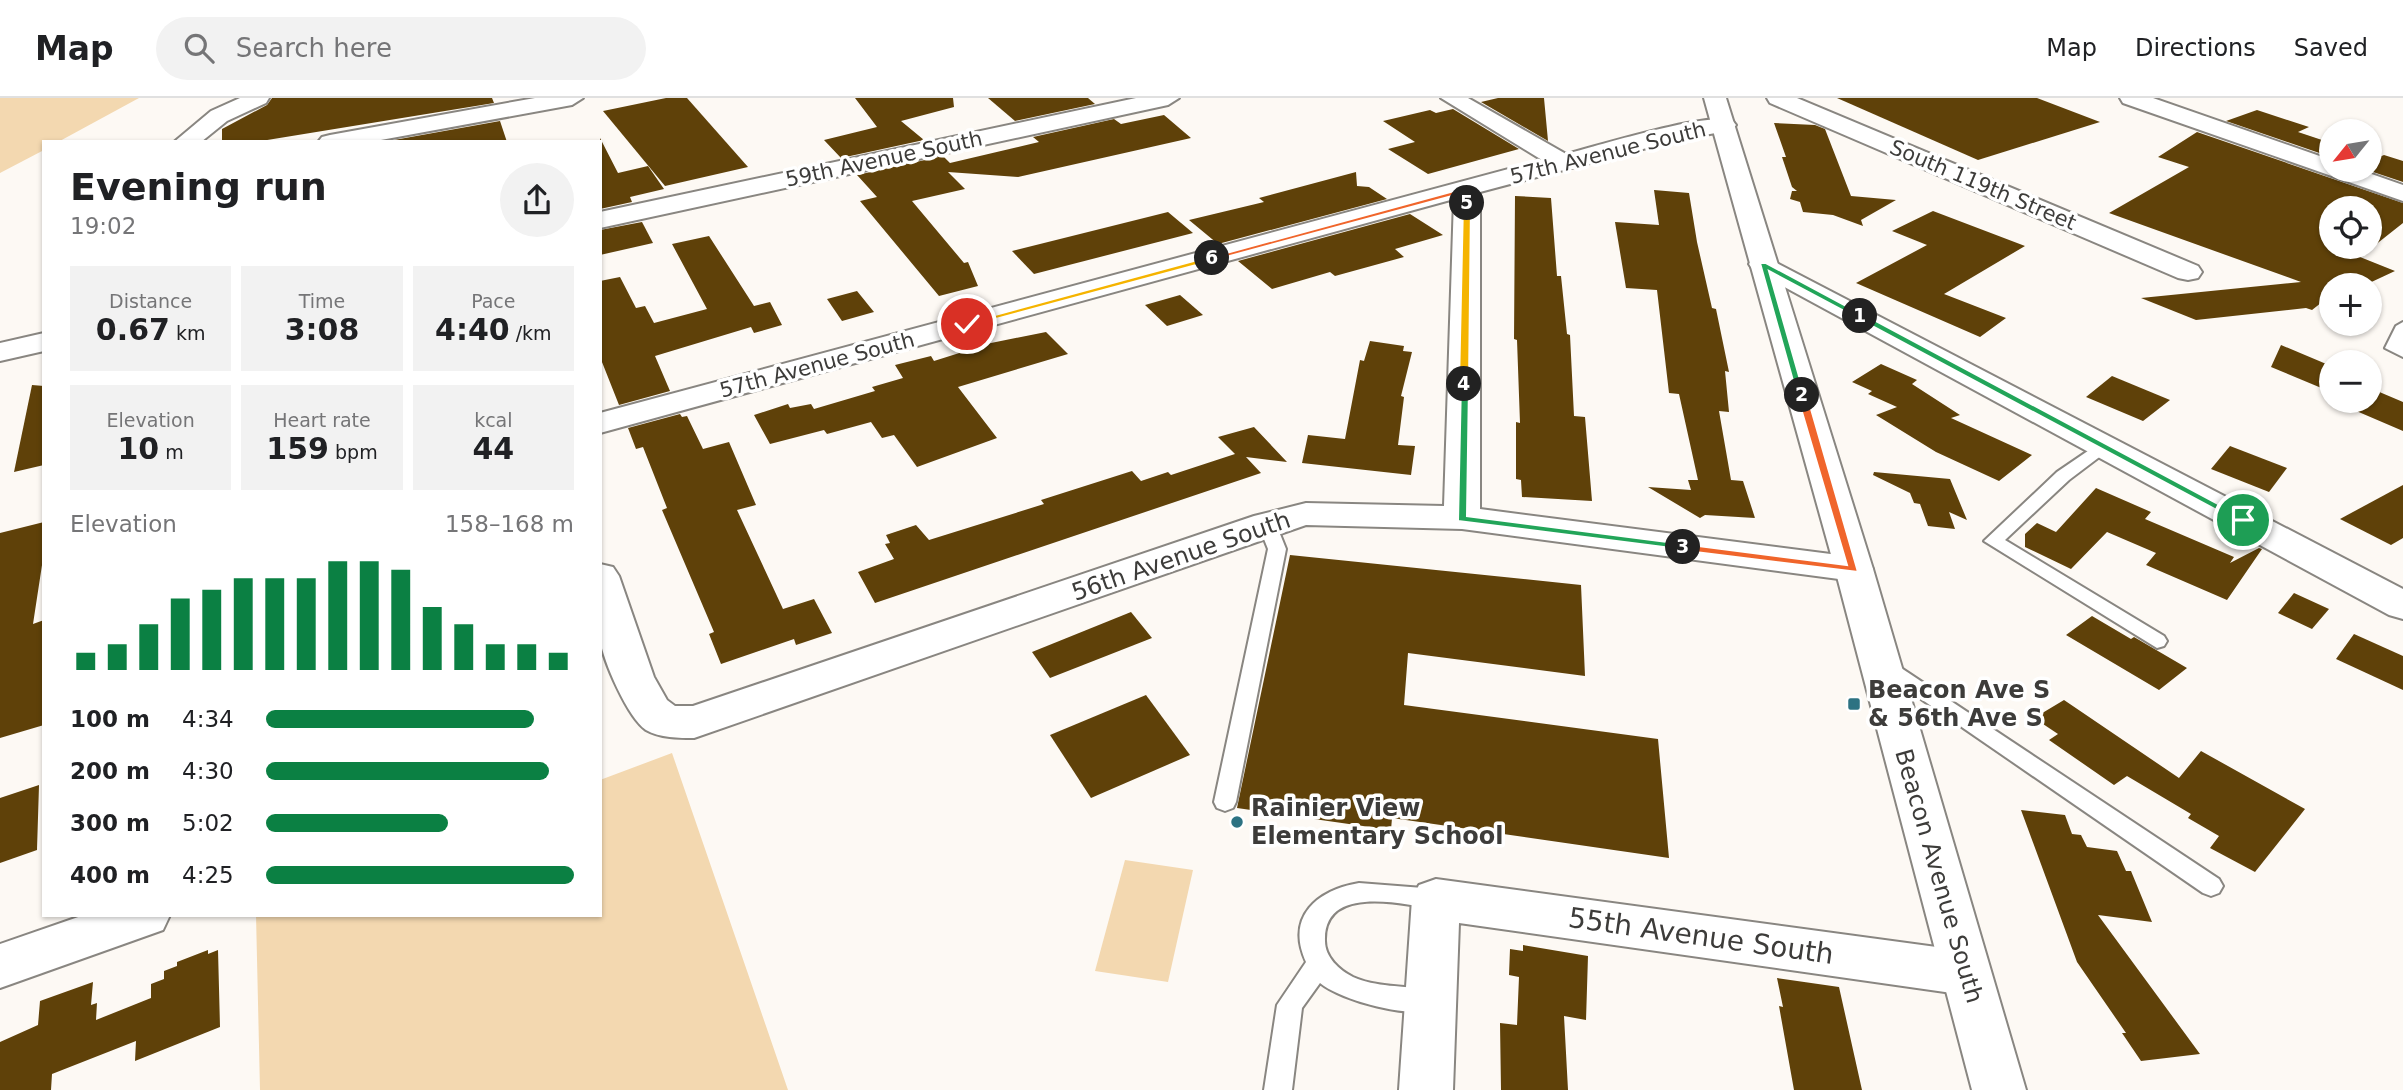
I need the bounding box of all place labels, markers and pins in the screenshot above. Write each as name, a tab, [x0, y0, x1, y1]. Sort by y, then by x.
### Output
pin: 5	[1450, 186, 1484, 220]
pin: 6	[1194, 240, 1230, 276]
pin	[937, 294, 997, 354]
pin: 1	[1842, 298, 1878, 333]
pin: 4	[1446, 366, 1482, 402]
pin: 2	[1784, 378, 1820, 412]
pin	[2213, 490, 2273, 550]
pin: 3	[1666, 530, 1700, 564]
place label: Beacon Ave S & 56th Ave S	[1868, 676, 2050, 732]
marker: Beacon Ave S & 56th Ave S	[1846, 696, 1862, 712]
place label: Rainier View Elementary School	[1251, 794, 1504, 850]
marker: Rainier View Elementary School	[1229, 814, 1245, 830]

